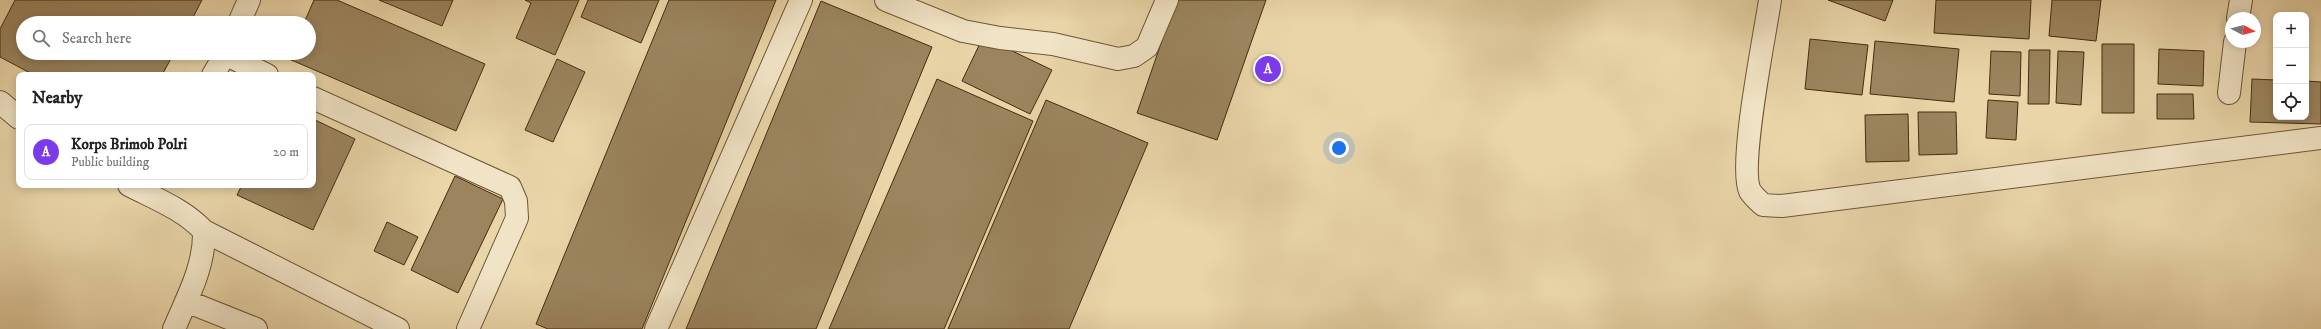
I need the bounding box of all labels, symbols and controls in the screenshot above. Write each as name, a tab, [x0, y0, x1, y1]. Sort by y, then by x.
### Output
north arrow	[2225, 12, 2261, 48]
map controls	[2273, 12, 2309, 120]
button: +	[2273, 12, 2309, 48]
search box	[16, 16, 316, 60]
icon: search	[30, 27, 52, 49]
text: Search here	[62, 29, 131, 48]
button: −	[2273, 48, 2309, 84]
pin: A	[1255, 54, 1281, 84]
button: locate	[2273, 84, 2309, 120]
text: Nearby	[32, 87, 82, 109]
text: Korps Brimob Polri	[71, 135, 187, 154]
your location	[1329, 138, 1349, 158]
text: A	[42, 144, 50, 160]
text: 20 m	[273, 144, 299, 160]
text: Public building	[71, 154, 149, 170]

